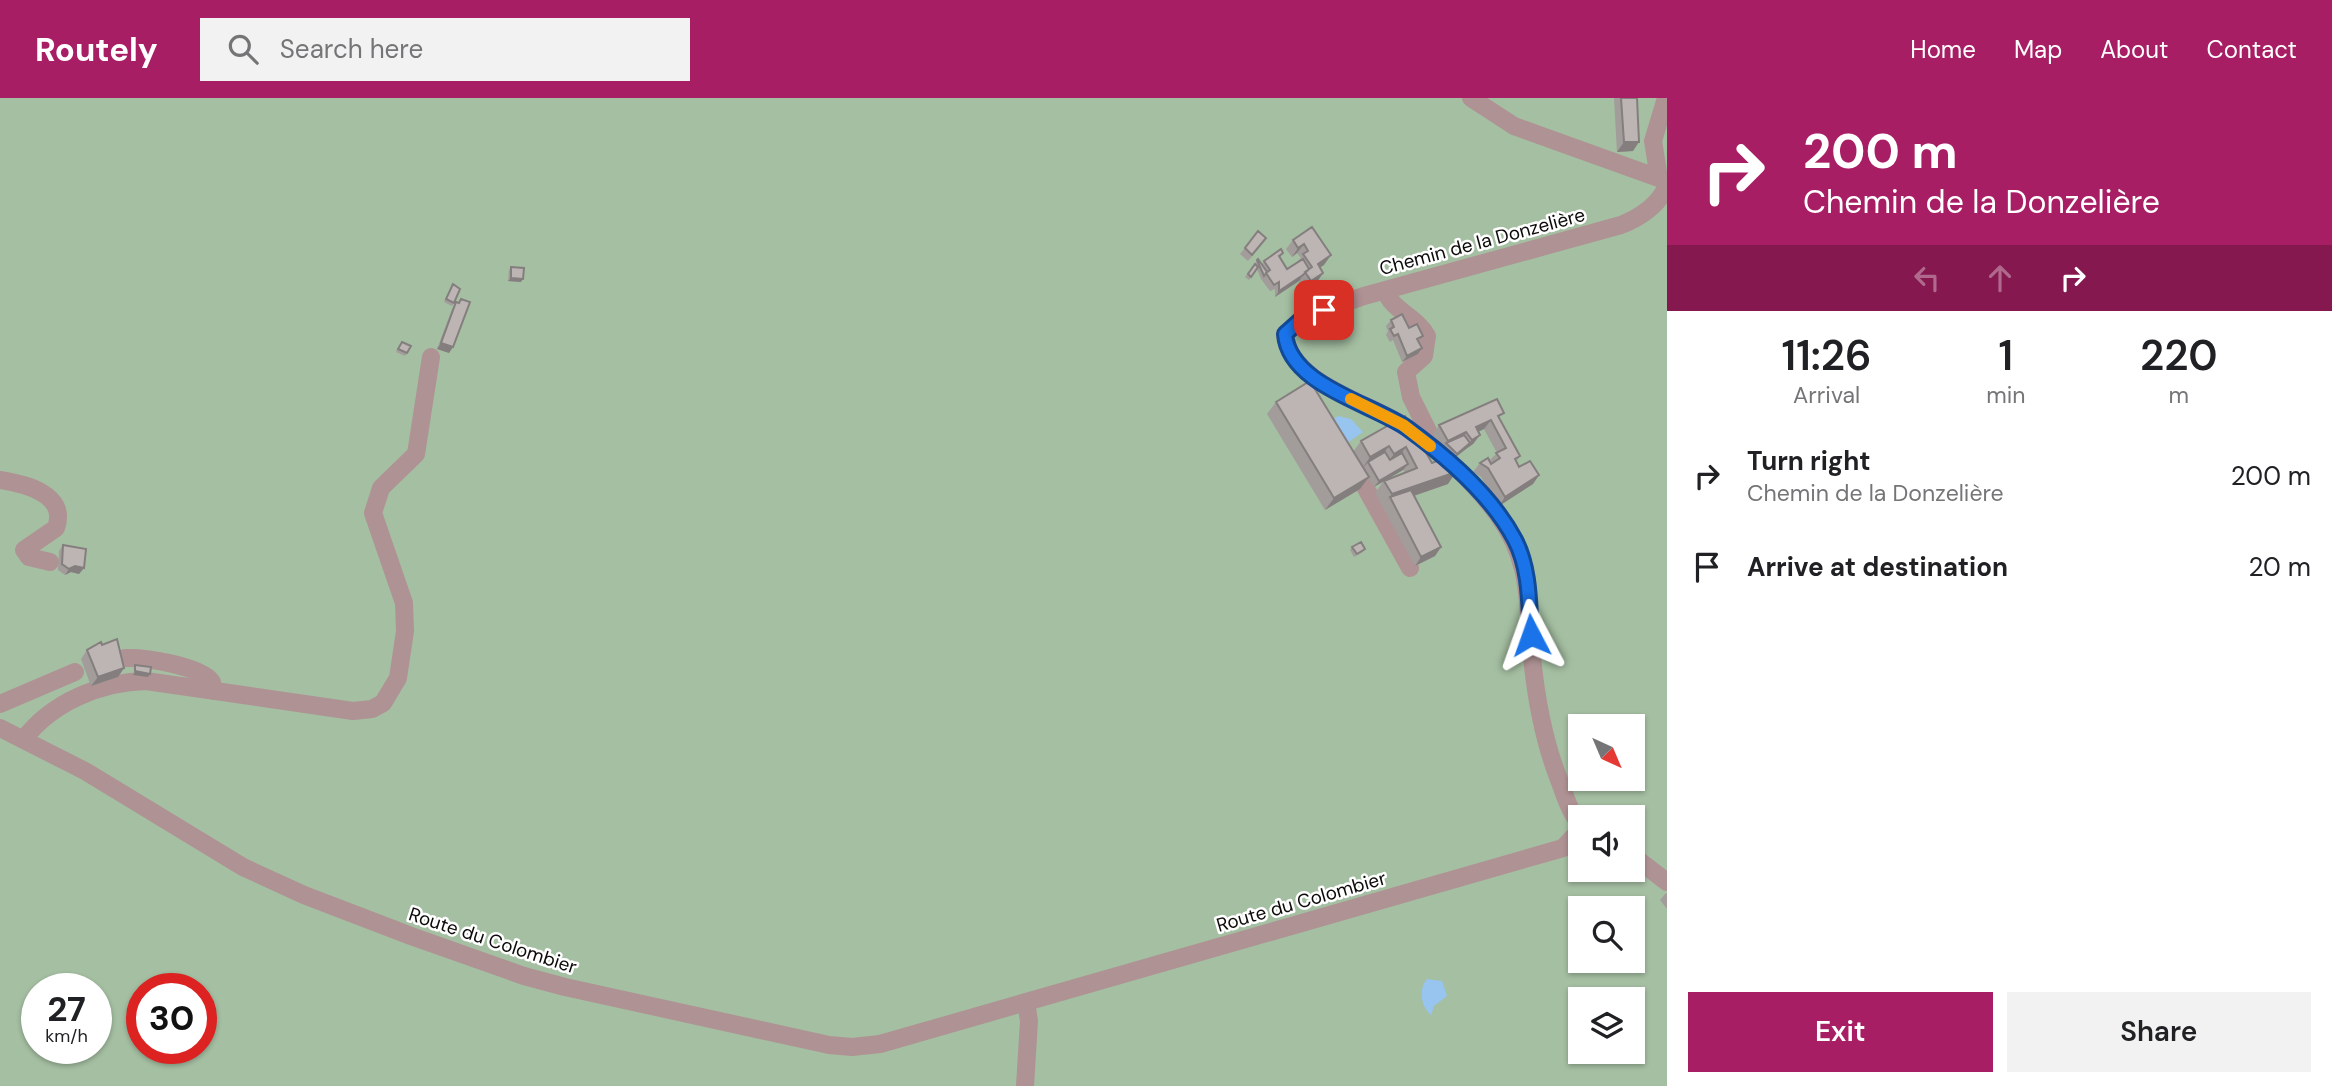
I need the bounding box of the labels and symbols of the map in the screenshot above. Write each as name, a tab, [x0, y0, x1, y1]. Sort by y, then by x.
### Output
street label: Chemin de la Donzelière	[1377, 202, 1588, 281]
pin	[1294, 280, 1354, 340]
position arrow	[1494, 598, 1568, 672]
north arrow	[1568, 714, 1645, 791]
street label: Route du Colombier	[1213, 865, 1389, 938]
street label: Route du Colombier	[406, 901, 580, 979]
speed limit sign: 30	[126, 973, 217, 1064]

